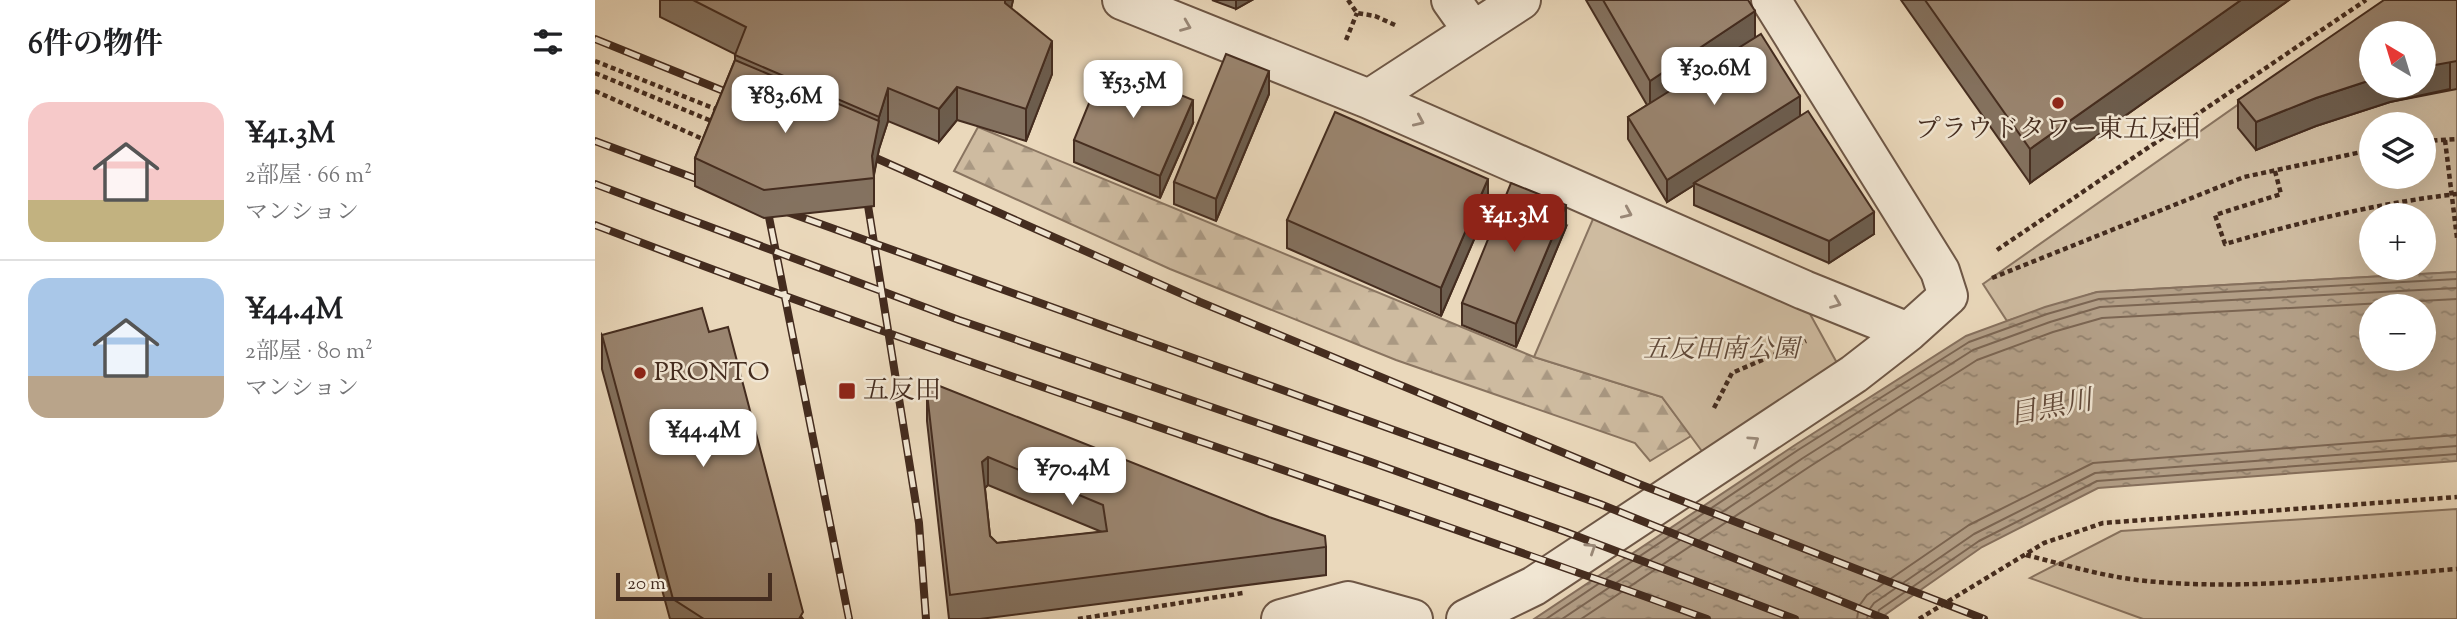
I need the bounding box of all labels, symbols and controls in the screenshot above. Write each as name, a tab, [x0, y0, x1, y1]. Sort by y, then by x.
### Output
one-way arrow	[1179, 17, 1191, 31]
north arrow	[2359, 21, 2436, 98]
map controls	[2359, 21, 2436, 371]
icon: filters	[529, 23, 567, 61]
text: 6件の物件	[28, 24, 163, 67]
pin: ¥30.6M	[1657, 48, 1771, 107]
text: ¥30.6M	[1677, 53, 1751, 86]
pin: ¥53.5M	[1076, 60, 1190, 120]
text: ¥53.5M	[1100, 66, 1166, 99]
pin: ¥83.6M	[728, 76, 842, 135]
text: ¥83.6M	[748, 81, 822, 114]
marker: プラウドタワー東五反田	[2050, 95, 2066, 111]
place label: プラウドタワー東五反田	[1915, 112, 2201, 149]
button: layers	[2359, 112, 2436, 189]
text: ¥41.3M	[245, 113, 335, 156]
one-way arrow	[1412, 113, 1424, 127]
icon: home	[84, 130, 168, 214]
text: 2部屋 · 66 m²	[245, 160, 372, 193]
pin: ¥41.3M	[1457, 194, 1571, 254]
text: マンション	[245, 197, 359, 230]
text: ¥41.3M	[1479, 200, 1549, 233]
button: +	[2359, 203, 2436, 280]
one-way arrow	[1620, 204, 1632, 218]
text: ¥44.4M	[245, 289, 343, 332]
button: −	[2359, 294, 2436, 371]
one-way arrow	[1828, 295, 1841, 309]
icon: home	[84, 306, 168, 390]
park label: 五反田南公園	[1643, 332, 1803, 369]
text: 2部屋 · 80 m²	[245, 336, 373, 369]
place label: PRONTO	[654, 355, 770, 392]
marker: PRONTO	[632, 365, 648, 381]
text: マンション	[245, 373, 359, 406]
place label: 五反田	[863, 373, 941, 410]
marker: 五反田	[837, 381, 857, 401]
water label: 目黒川	[2006, 381, 2099, 437]
pin: ¥44.4M	[646, 410, 760, 469]
text: ¥44.4M	[665, 415, 741, 448]
one-way arrow	[1747, 436, 1760, 449]
pin: ¥70.4M	[1015, 448, 1129, 507]
text: ¥70.4M	[1034, 453, 1110, 486]
one-way arrow	[1583, 544, 1596, 557]
scale bar	[616, 570, 772, 602]
text: 20 m	[627, 571, 666, 598]

